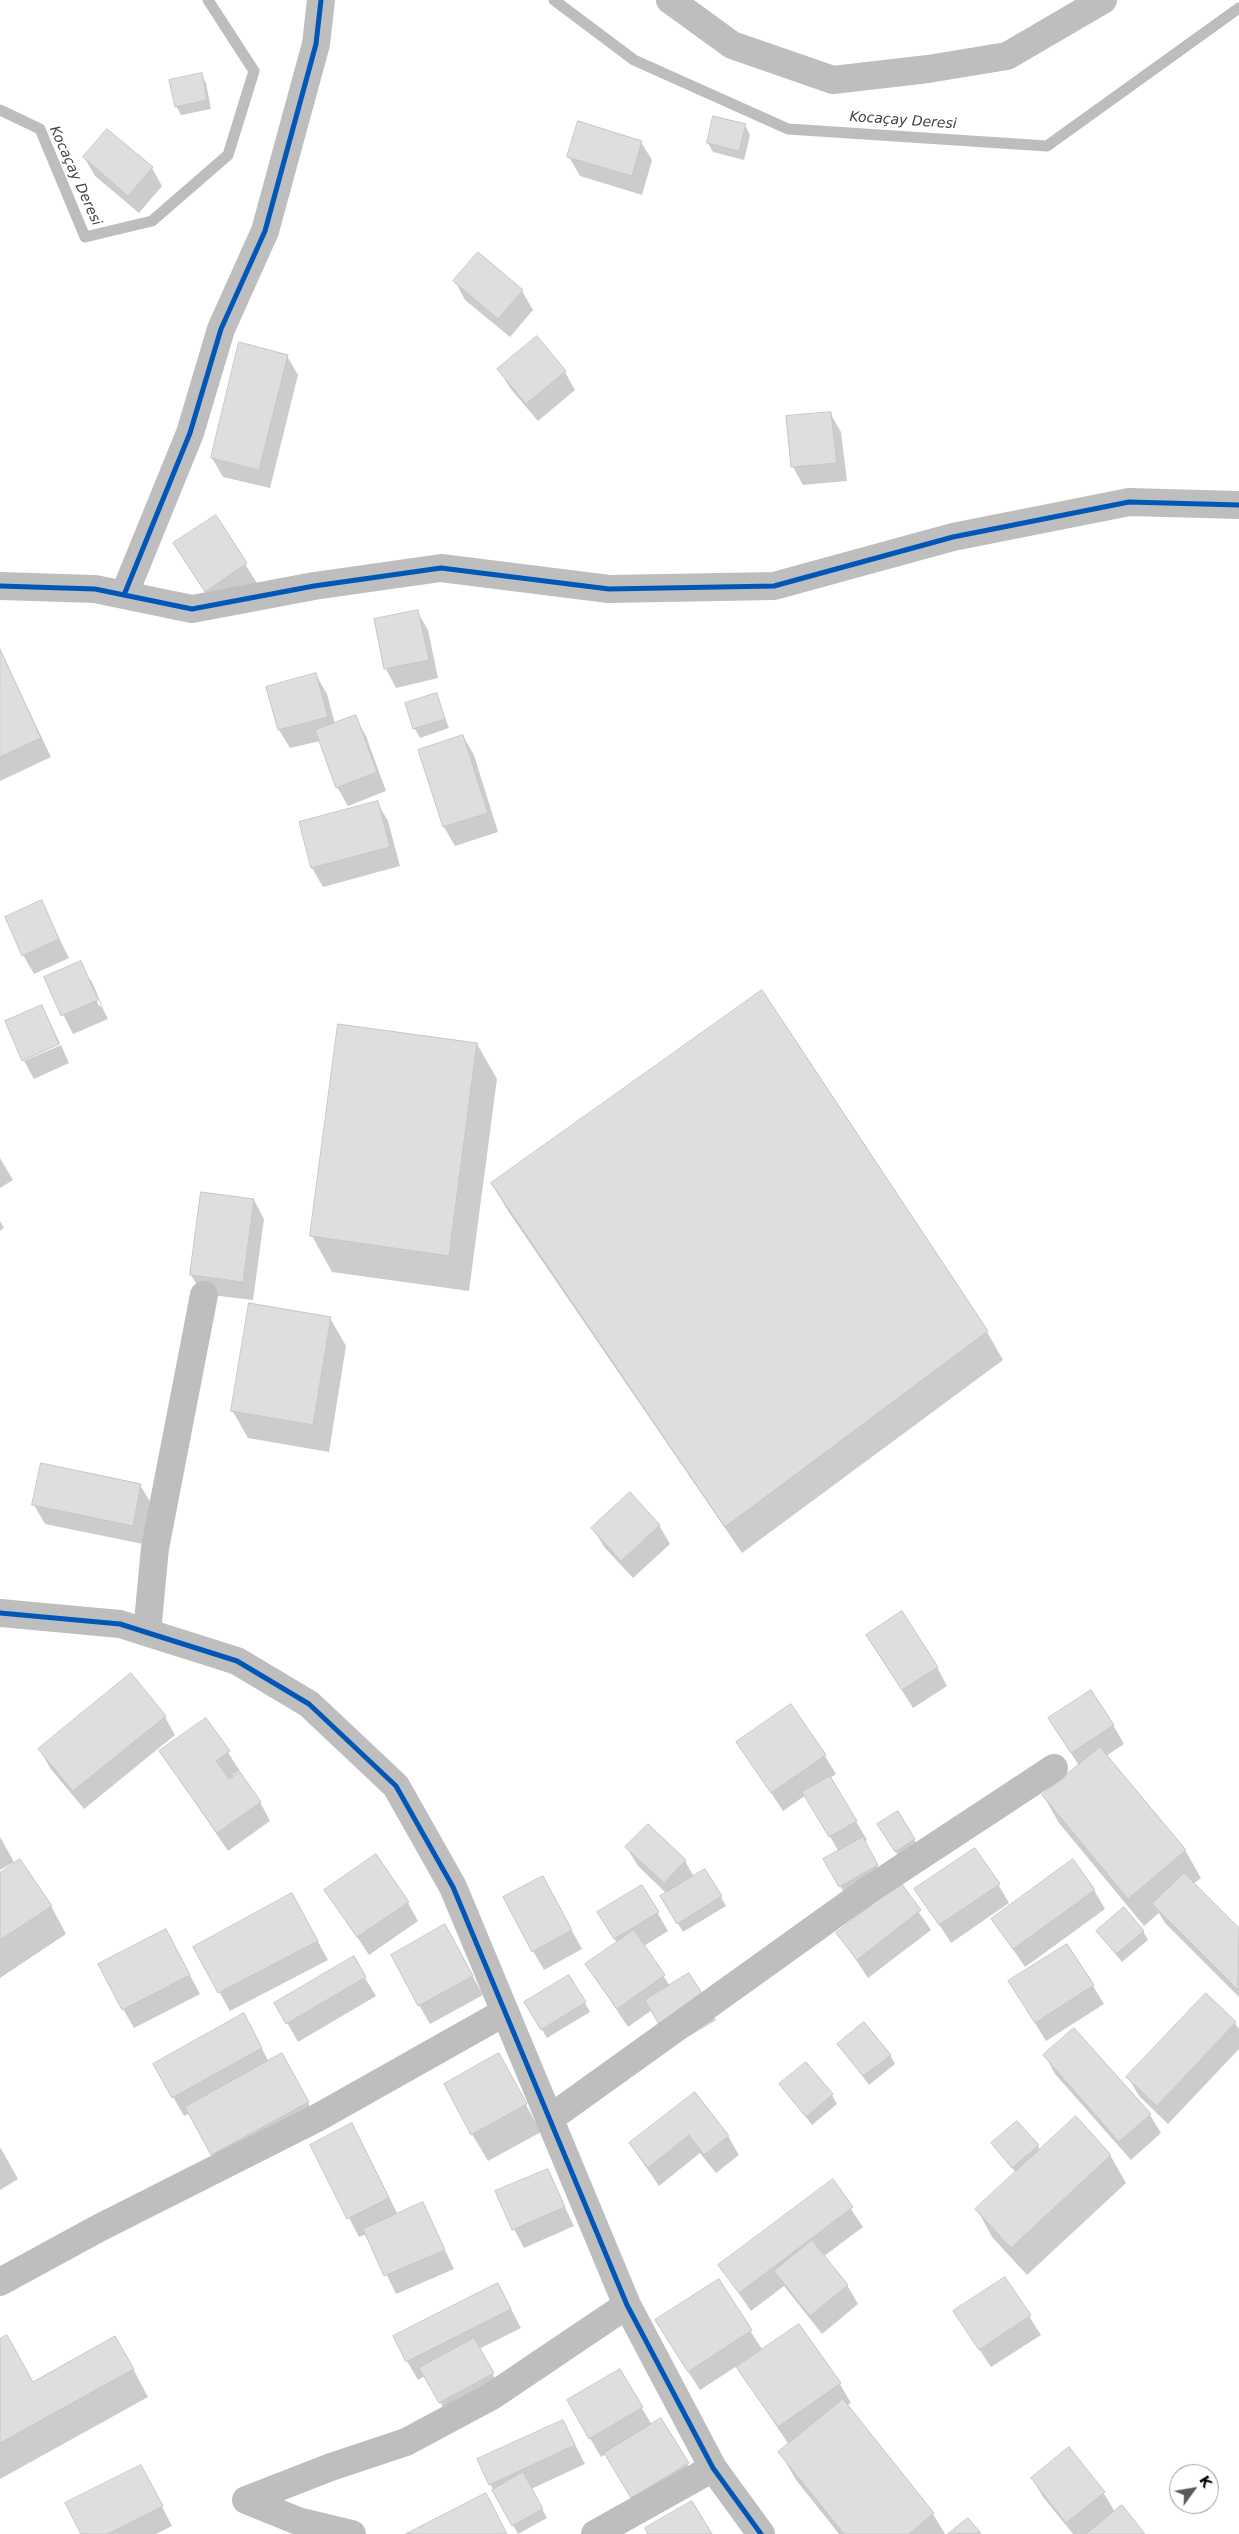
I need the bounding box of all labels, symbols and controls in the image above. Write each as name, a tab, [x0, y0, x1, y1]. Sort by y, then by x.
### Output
water label: Kocaçay Deresi	[849, 109, 957, 133]
water label: Kocaçay Deresi	[45, 123, 105, 229]
north arrow	[1169, 2464, 1219, 2514]
text: K	[1196, 2473, 1216, 2490]

